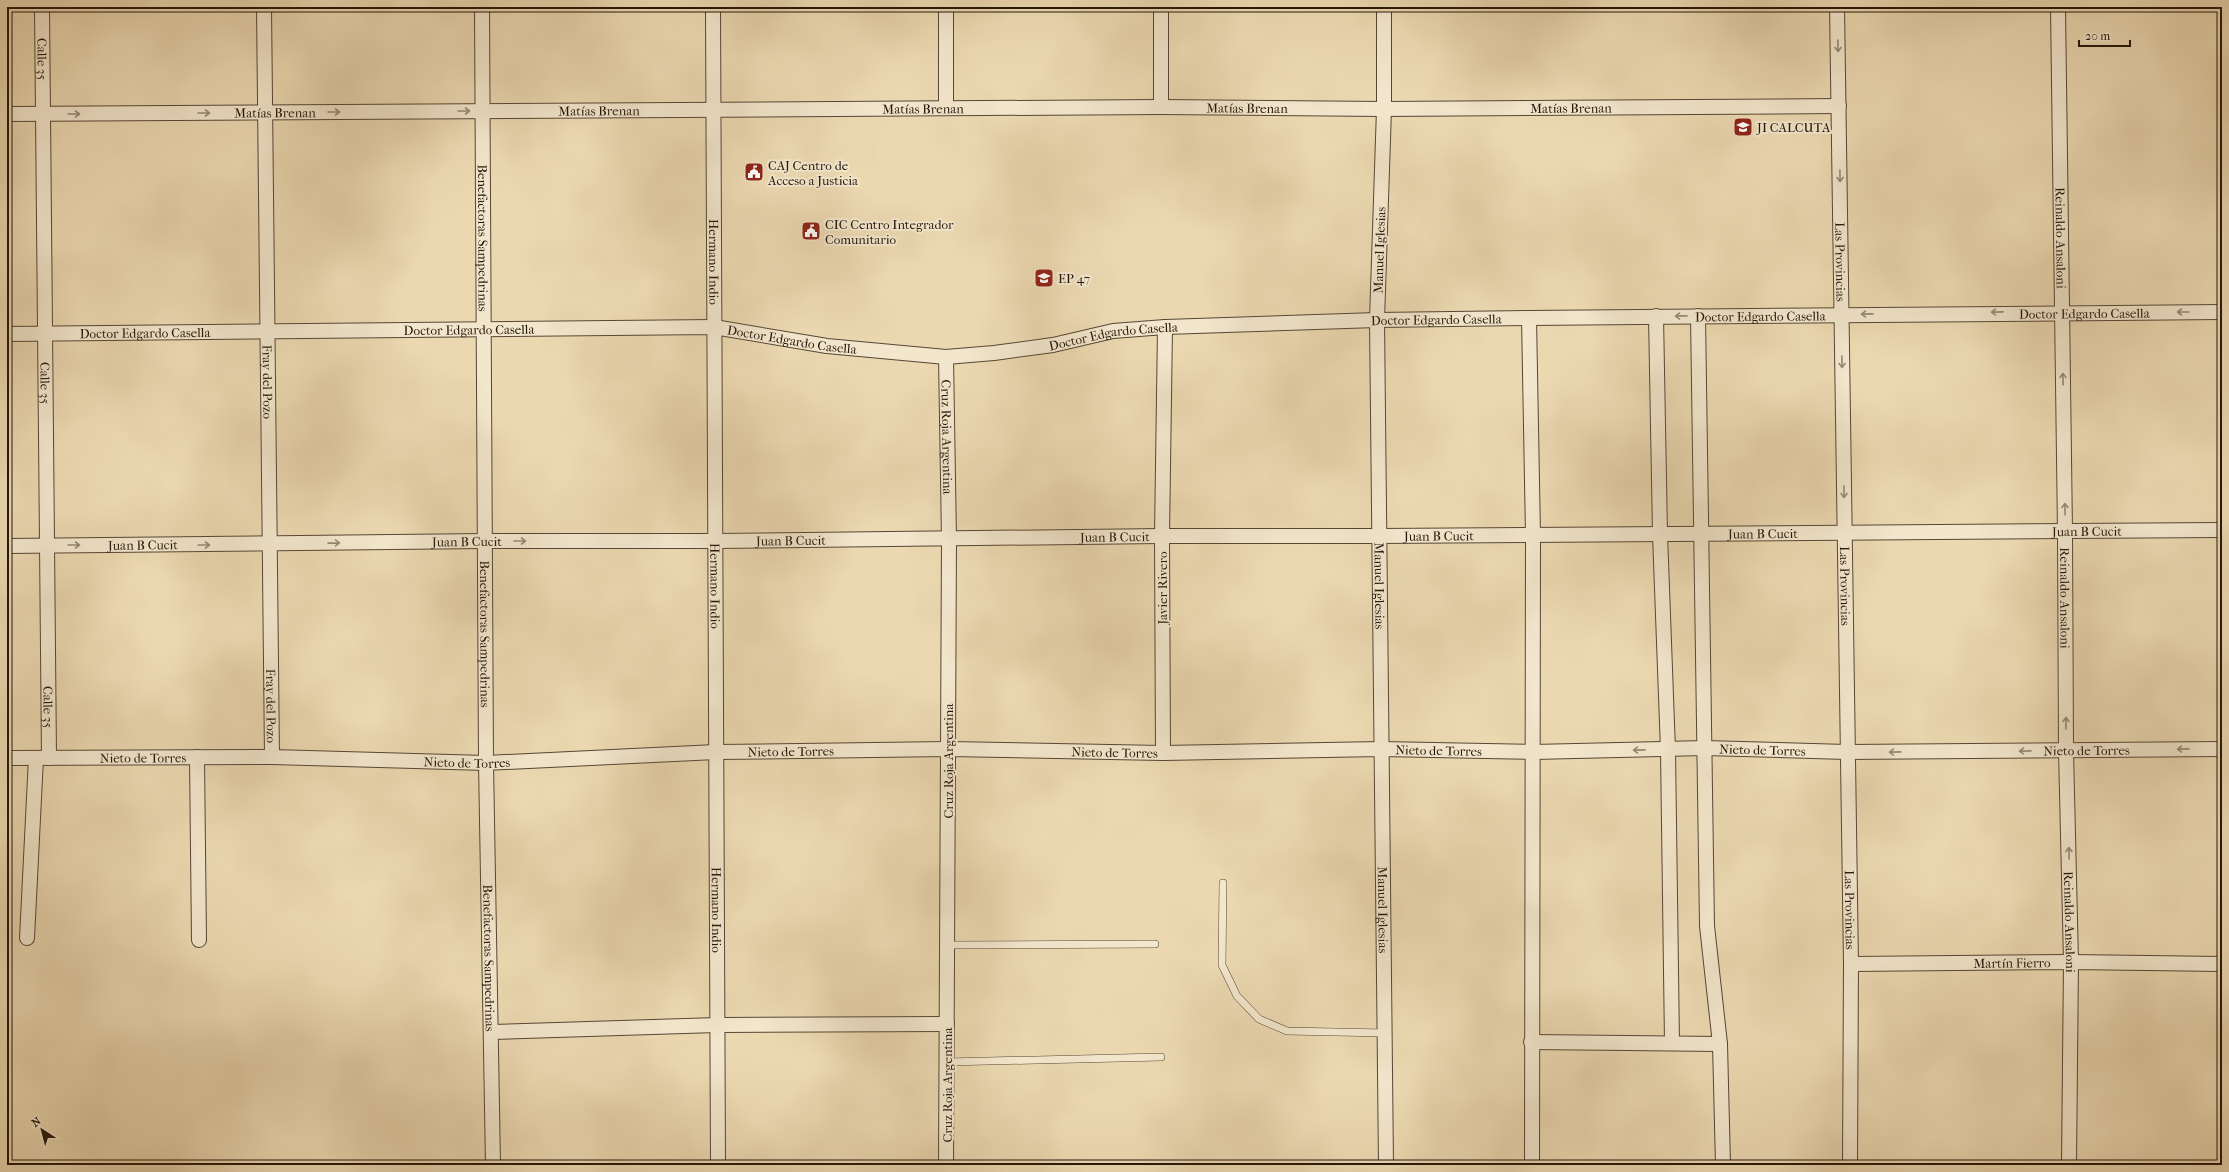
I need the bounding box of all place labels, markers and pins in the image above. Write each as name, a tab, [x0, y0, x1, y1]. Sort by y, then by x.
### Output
school or university icon: JI CALCUTA	[1732, 116, 1754, 138]
place label: JI CALCUTA	[1756, 120, 1831, 135]
place label: CAJ Centro de Acceso a Justicia	[767, 158, 859, 188]
public building icon: CAJ Centro de Acceso a Justicia	[743, 161, 765, 183]
place label: CIC Centro Integrador Comunitario	[825, 217, 954, 247]
public building icon: CIC Centro Integrador Comunitario	[800, 220, 822, 242]
school or university icon: EP 47	[1033, 267, 1055, 289]
place label: EP 47	[1058, 271, 1090, 286]

